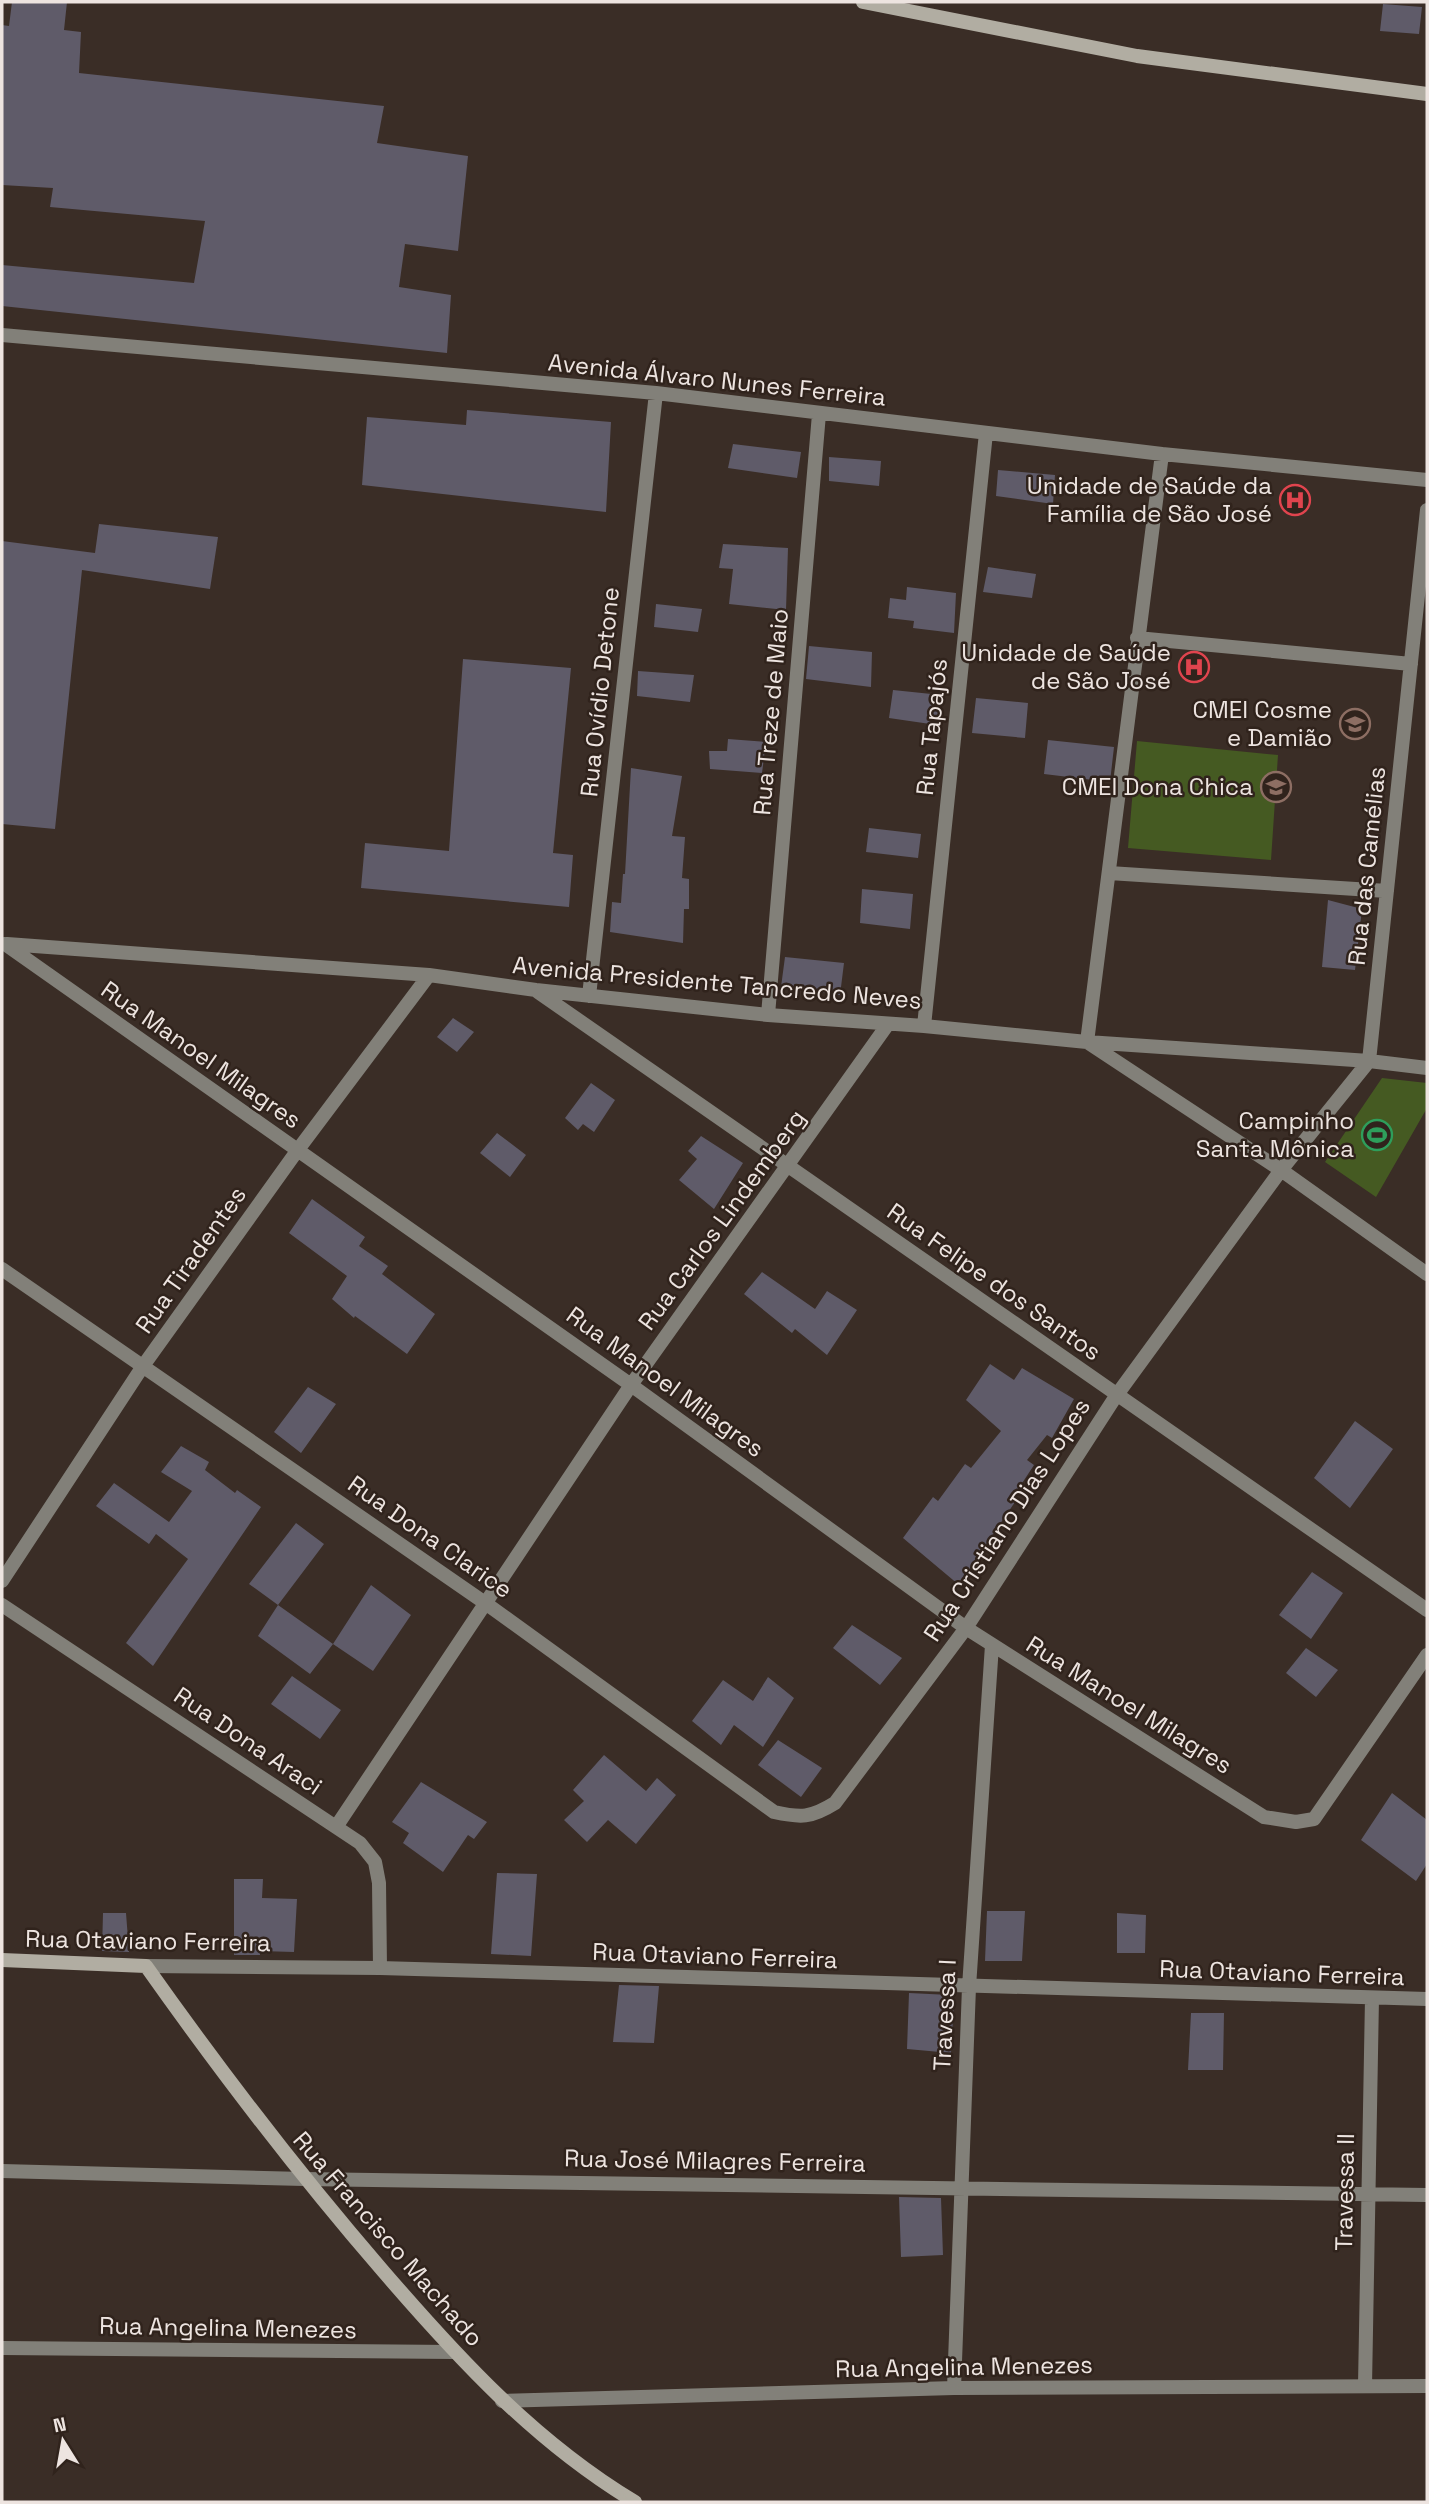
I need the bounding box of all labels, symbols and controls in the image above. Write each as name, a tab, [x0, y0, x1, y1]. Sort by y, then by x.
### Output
street label: Avenida Álvaro Nunes Ferreira	[547, 346, 888, 413]
place label: Unidade de Saúde da Família de São José	[1027, 470, 1272, 529]
hospital icon: Unidade de Saúde da Família de São José	[1278, 483, 1312, 517]
street label: Rua Ovídio Detone	[573, 585, 626, 799]
street label: Rua Treze de Maio	[746, 607, 795, 817]
place label: Unidade de Saúde de São José	[961, 637, 1171, 696]
hospital icon: Unidade de Saúde de São José	[1177, 650, 1211, 684]
street label: Rua Tapajós	[909, 657, 954, 797]
place label: CMEI Cosme e Damião	[1193, 694, 1332, 753]
school or university icon: CMEI Cosme e Damião	[1338, 707, 1372, 741]
street label: Rua das Camélias	[1341, 765, 1392, 967]
school or university icon: CMEI Dona Chica	[1259, 770, 1293, 804]
place label: CMEI Dona Chica	[1062, 771, 1253, 802]
street label: Avenida Presidente Tancredo Neves	[511, 949, 923, 1016]
street label: Rua Manoel Milagres	[95, 974, 307, 1135]
street label: Rua Carlos Lindemberg	[631, 1103, 812, 1336]
place label: Campinho Santa Mônica	[1196, 1105, 1354, 1164]
sports icon: Campinho Santa Mônica	[1360, 1118, 1394, 1152]
street label: Rua Tiradentes	[128, 1180, 253, 1339]
street label: Rua Felipe dos Santos	[881, 1196, 1107, 1367]
street label: Rua Manoel Milagres	[560, 1299, 770, 1464]
street label: Rua Cristiano Dias Lopes	[916, 1392, 1097, 1647]
street label: Rua Dona Clarice	[342, 1468, 519, 1605]
street label: Rua Manoel Milagres	[1021, 1629, 1238, 1781]
street label: Rua Dona Araci	[168, 1680, 328, 1802]
street label: Rua Otaviano Ferreira	[25, 1923, 271, 1958]
street label: Rua Otaviano Ferreira	[592, 1936, 838, 1975]
street label: Rua Otaviano Ferreira	[1159, 1953, 1405, 1992]
street label: Travessa I	[926, 1958, 963, 2072]
street label: Rua Francisco Machado	[286, 2125, 490, 2353]
street label: Travessa II	[1328, 2133, 1361, 2251]
street label: Rua José Milagres Ferreira	[564, 2142, 866, 2179]
street label: Rua Angelina Menezes	[99, 2310, 357, 2345]
street label: Rua Angelina Menezes	[835, 2349, 1093, 2384]
north arrow	[28, 2406, 98, 2476]
text: N	[51, 2411, 68, 2438]

